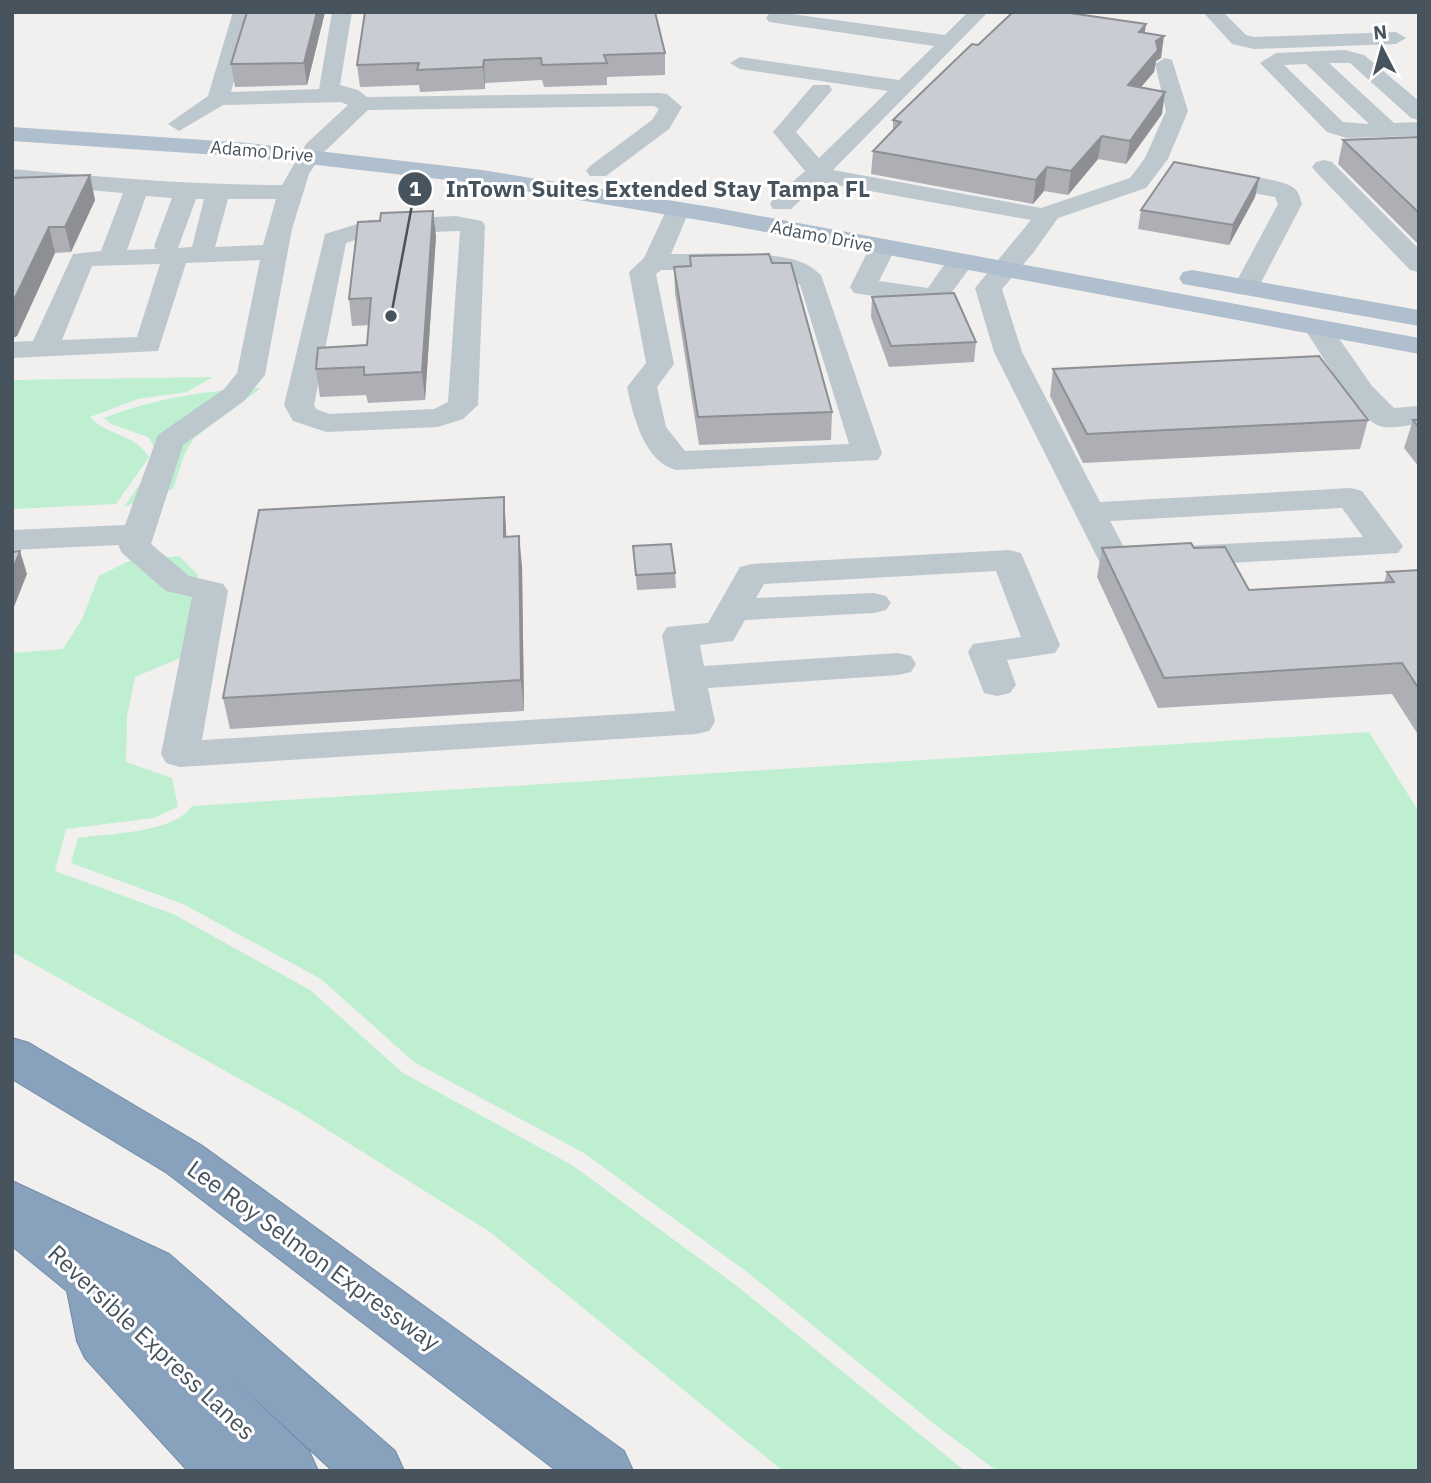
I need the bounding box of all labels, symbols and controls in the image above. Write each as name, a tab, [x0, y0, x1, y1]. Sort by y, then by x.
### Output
north arrow	[1347, 14, 1417, 84]
text: N	[1372, 19, 1388, 45]
street label: Adamo Drive	[209, 135, 315, 167]
callout: InTown Suites Extended Stay Tampa FL	[397, 167, 885, 211]
text: InTown Suites Extended Stay Tampa FL	[446, 173, 870, 203]
text: 1	[409, 174, 422, 202]
street label: Adamo Drive	[769, 215, 875, 257]
street label: Lee Roy Selmon Expressway	[181, 1152, 447, 1358]
street label: Reversible Express Lanes	[41, 1237, 263, 1447]

